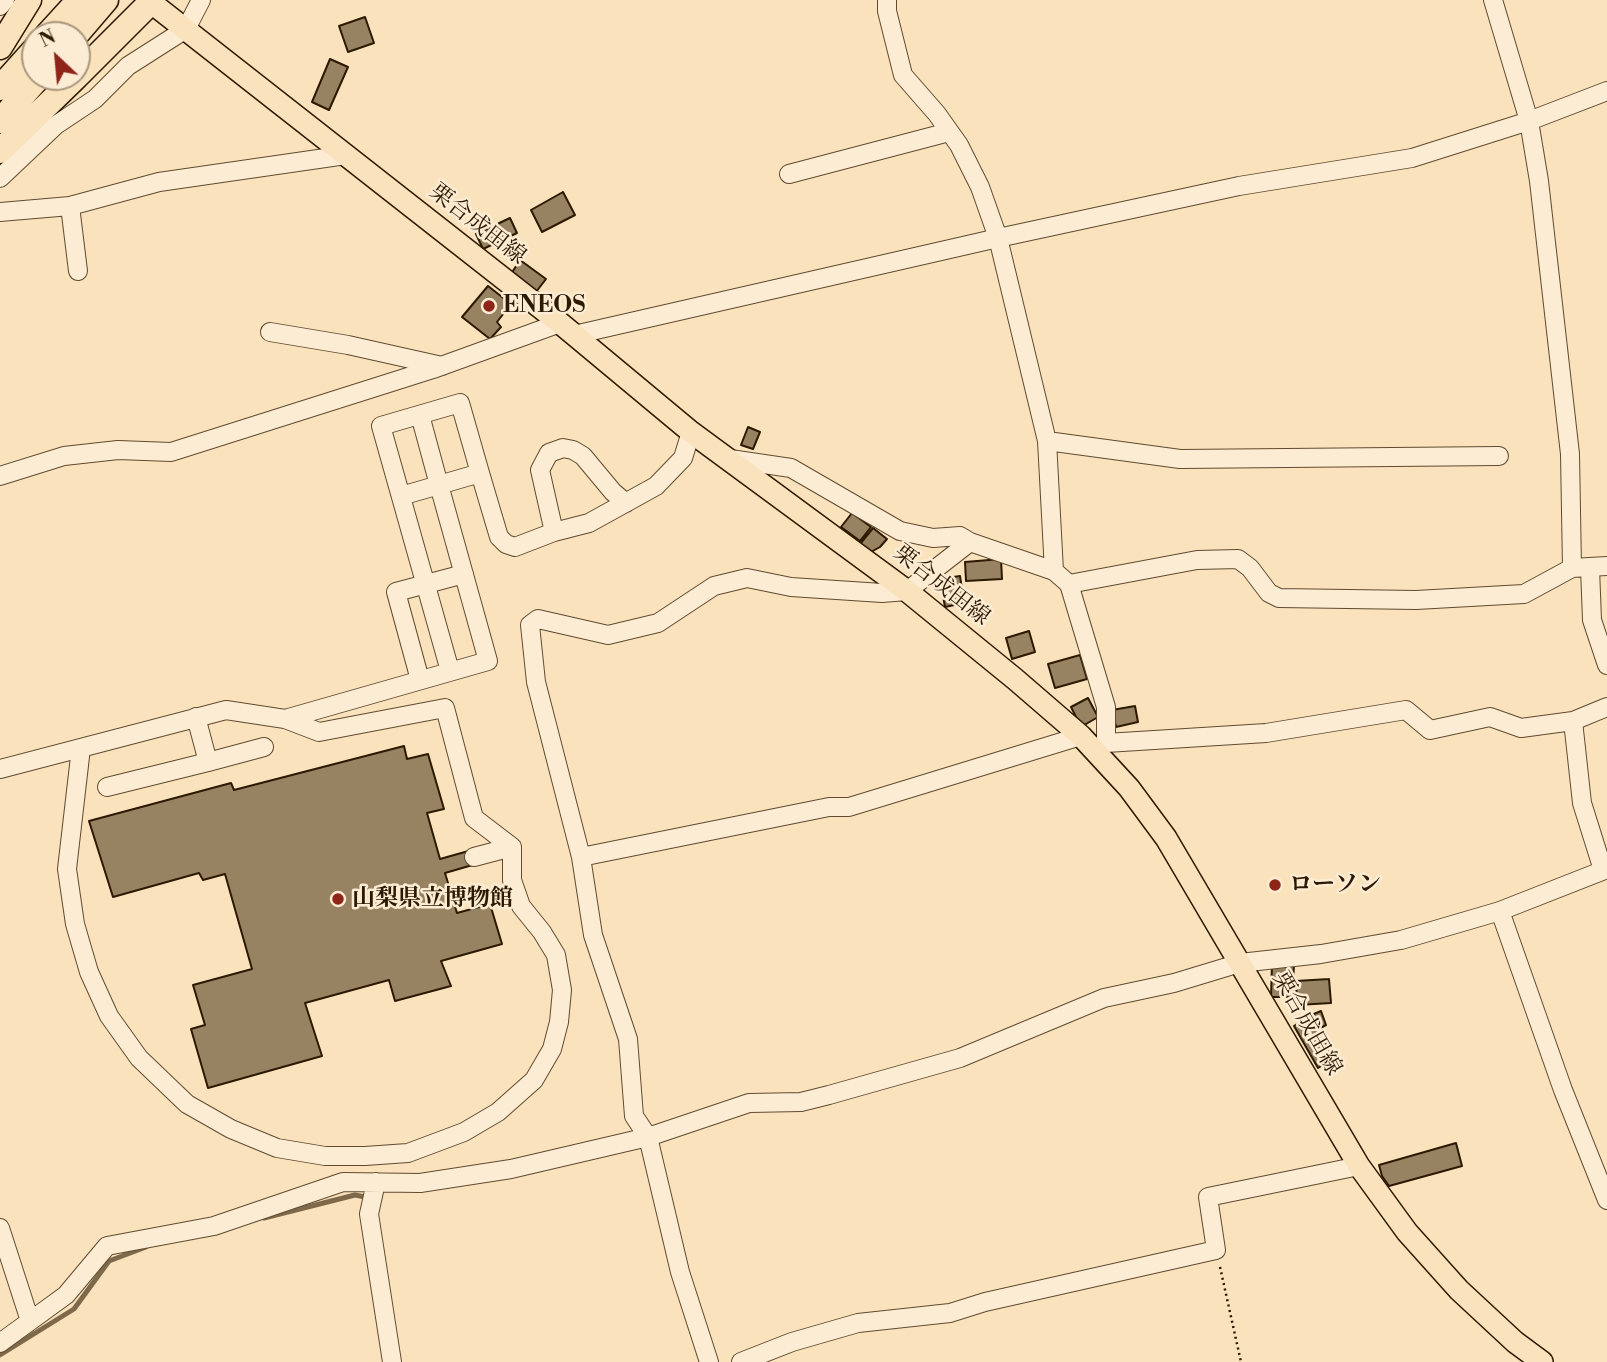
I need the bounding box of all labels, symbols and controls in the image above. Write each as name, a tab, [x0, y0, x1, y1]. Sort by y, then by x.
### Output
north arrow	[21, 21, 91, 91]
text: N	[36, 25, 60, 53]
street label: 栗合成田線	[423, 179, 531, 271]
place label: ENEOS	[503, 292, 585, 320]
marker: ENEOS	[481, 298, 497, 314]
street label: 栗合成田線	[887, 540, 995, 632]
place label: ローソン	[1289, 871, 1381, 899]
marker: ローソン	[1267, 877, 1283, 893]
place label: 山梨県立博物館	[352, 885, 513, 913]
marker: 山梨県立博物館	[330, 891, 346, 907]
street label: 栗合成田線	[1265, 967, 1347, 1081]

